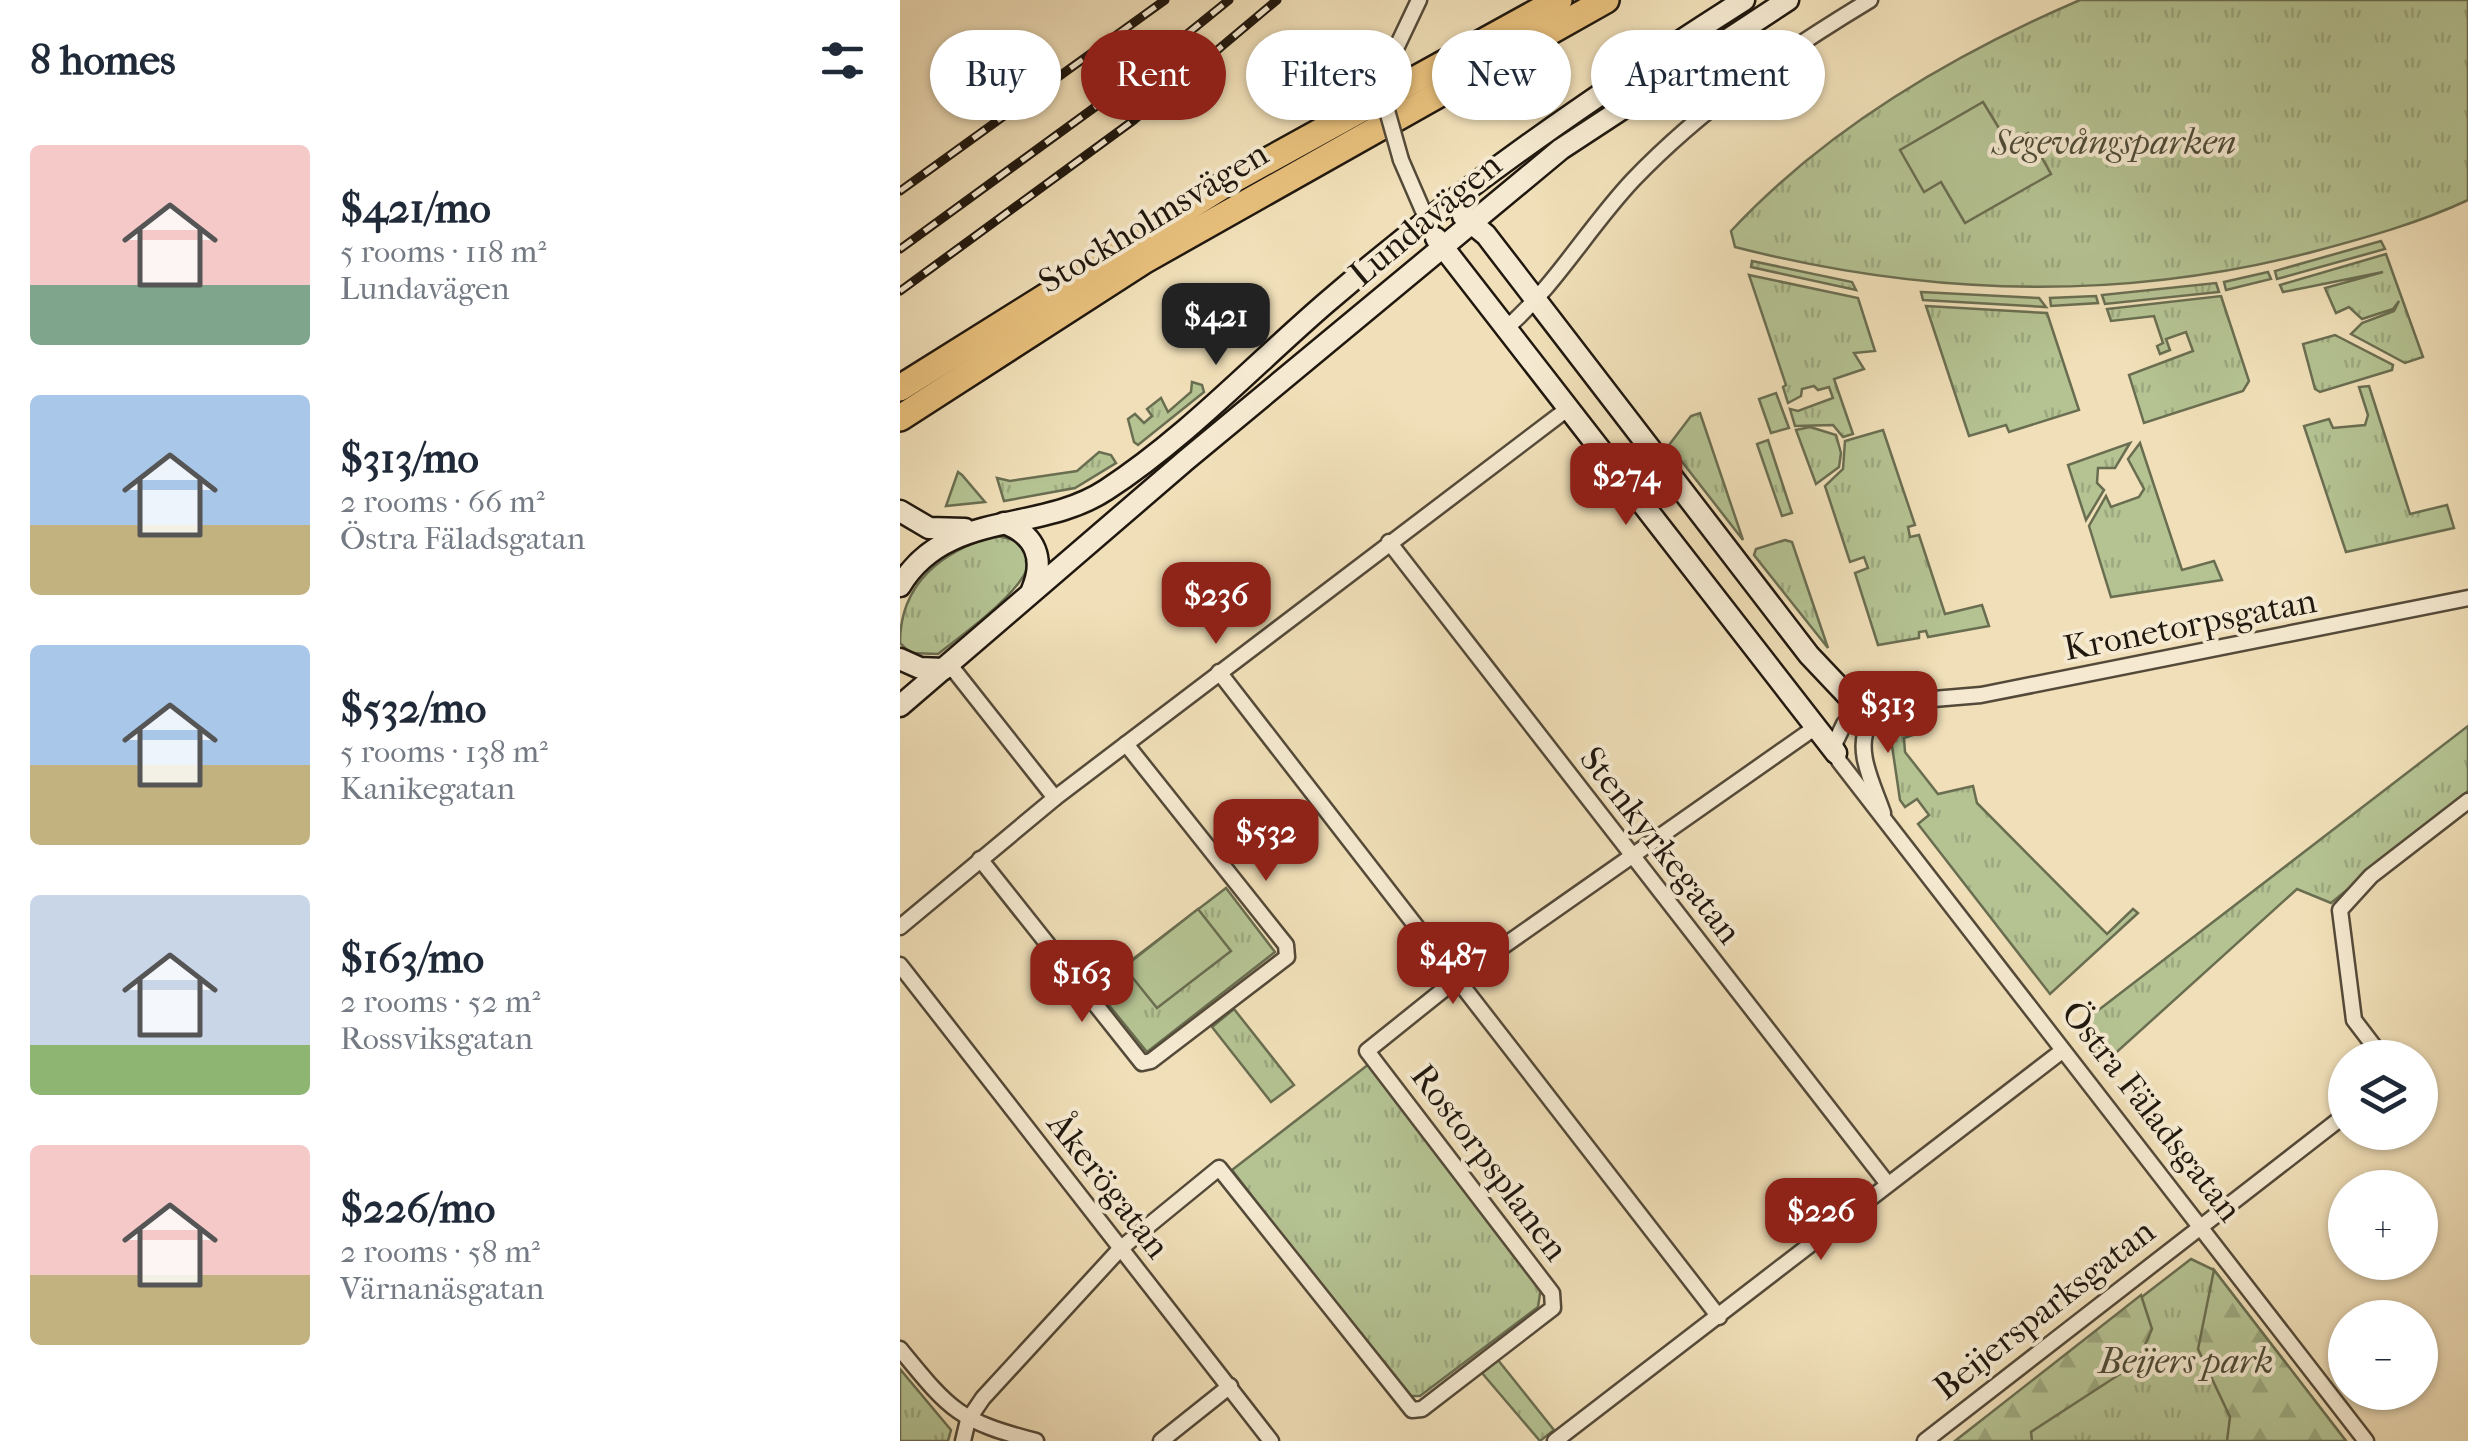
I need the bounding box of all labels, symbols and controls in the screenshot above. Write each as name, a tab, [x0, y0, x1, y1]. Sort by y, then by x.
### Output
chip: Buy	[930, 30, 1061, 120]
chip: Rent	[1081, 30, 1226, 120]
chip: Filters	[1246, 30, 1412, 120]
chip: New	[1432, 30, 1571, 120]
chip: Apartment	[1591, 30, 1825, 120]
icon: filters	[815, 33, 870, 88]
text: 8 homes	[30, 36, 176, 85]
park label: Segevångsparken	[1991, 122, 2236, 163]
street label: Stockholmsvägen	[1031, 133, 1275, 302]
street label: Lundavägen	[1341, 144, 1509, 295]
text: $421/mo	[340, 184, 491, 233]
icon: home	[110, 185, 230, 305]
text: 5 rooms · 118 m²	[340, 233, 546, 270]
text: Lundavägen	[340, 270, 509, 307]
pin: $421	[1157, 283, 1275, 368]
text: $421	[1184, 297, 1248, 334]
text: $313/mo	[340, 434, 479, 483]
icon: home	[110, 435, 230, 555]
pin: $274	[1567, 443, 1685, 528]
text: $274	[1592, 457, 1660, 494]
text: 2 rooms · 66 m²	[340, 483, 545, 520]
text: Östra Fäladsgatan	[340, 520, 585, 557]
pin: $236	[1157, 562, 1275, 647]
text: $236	[1184, 576, 1248, 613]
street label: Kronetorpsgatan	[2060, 580, 2320, 669]
pin: $313	[1829, 671, 1947, 756]
text: $532/mo	[340, 684, 486, 733]
icon: home	[110, 685, 230, 805]
text: $313	[1860, 685, 1916, 722]
text: 5 rooms · 138 m²	[340, 733, 548, 770]
street label: Stenkyrkegatan	[1571, 739, 1750, 952]
text: Kanikegatan	[340, 770, 515, 807]
pin: $532	[1207, 799, 1325, 884]
text: $532	[1235, 813, 1297, 850]
pin: $487	[1394, 922, 1512, 1007]
text: $163/mo	[340, 934, 484, 983]
icon: home	[110, 935, 230, 1055]
text: $487	[1419, 936, 1487, 973]
pin: $163	[1023, 940, 1141, 1025]
text: $163	[1052, 954, 1112, 991]
text: 2 rooms · 52 m²	[340, 983, 540, 1020]
street label: Östra Fäladsgatan	[2053, 993, 2250, 1230]
text: Rossviksgatan	[340, 1020, 533, 1057]
map controls	[2328, 1040, 2438, 1410]
button: layers	[2328, 1040, 2438, 1150]
street label: Rostorpsplanen	[1402, 1056, 1577, 1269]
street label: Åkerögatan	[1038, 1102, 1179, 1266]
button: +	[2328, 1170, 2438, 1280]
pin: $226	[1762, 1178, 1880, 1263]
text: $226/mo	[340, 1184, 495, 1233]
icon: home	[110, 1185, 230, 1305]
text: $226	[1787, 1192, 1855, 1229]
street label: Beijersparksgatan	[1926, 1211, 2163, 1408]
text: 2 rooms · 58 m²	[340, 1233, 540, 1270]
text: Värnanäsgatan	[340, 1270, 544, 1307]
button: −	[2328, 1300, 2438, 1410]
park label: Beijers park	[2097, 1341, 2273, 1382]

